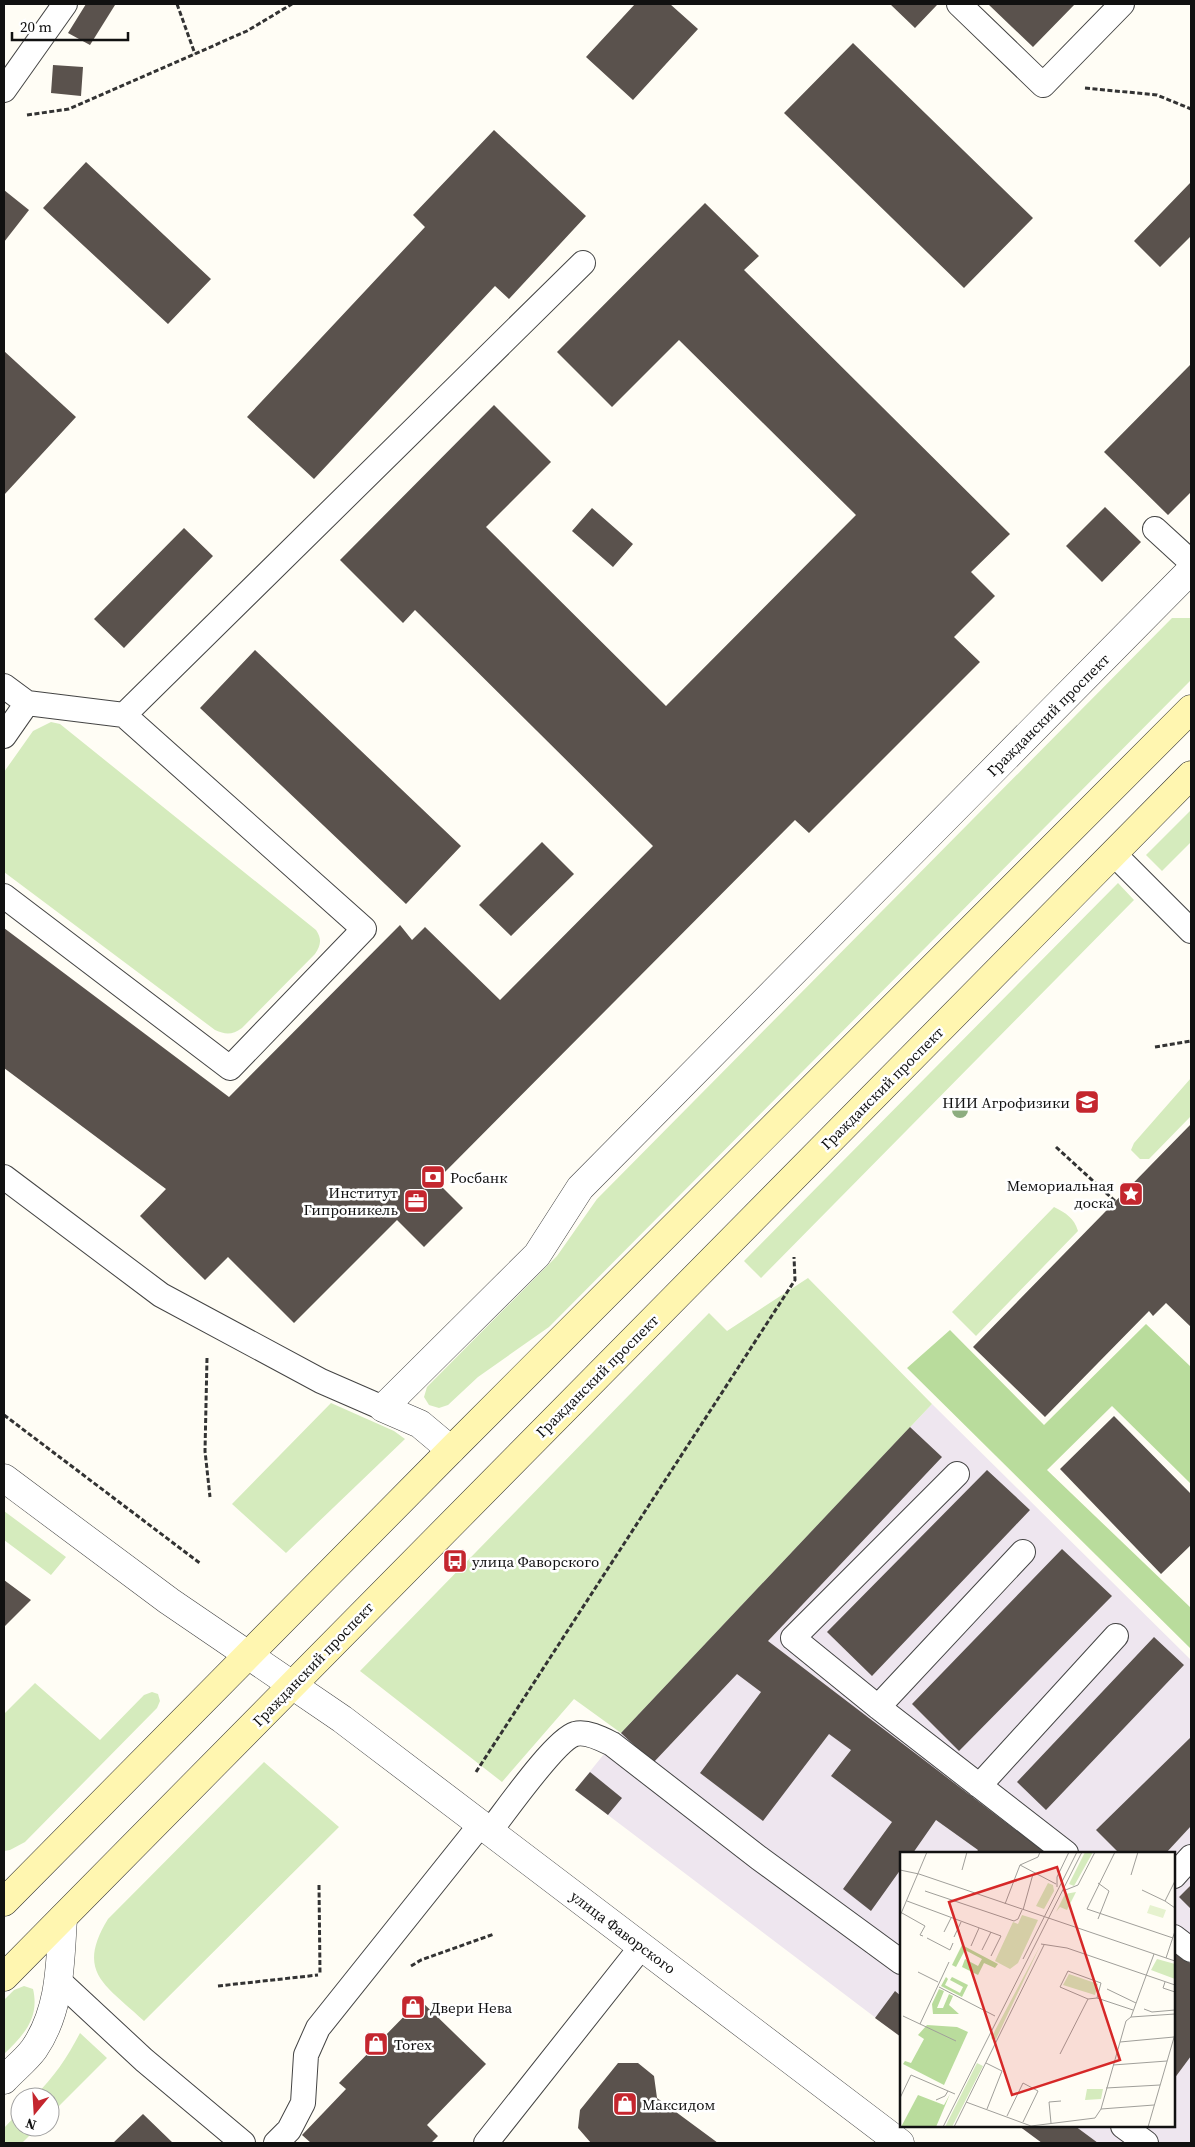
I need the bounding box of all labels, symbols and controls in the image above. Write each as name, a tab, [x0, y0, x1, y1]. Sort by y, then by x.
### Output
scale bar	[12, 10, 129, 42]
text: 20 m	[20, 16, 52, 37]
street label: Гражданский проспект	[982, 649, 1114, 781]
street label: Гражданский проспект	[816, 1022, 948, 1154]
school or university icon: НИИ Агрофизики	[1074, 1089, 1100, 1115]
place label: НИИ Агрофизики	[942, 1092, 1070, 1113]
bank icon: Росбанк	[420, 1164, 446, 1190]
place label: Росбанк	[450, 1167, 508, 1188]
place label: Мемориальная доска	[1007, 1175, 1114, 1213]
place icon: Мемориальная доска	[1118, 1181, 1144, 1207]
place label: Институт Гипроникель	[303, 1182, 398, 1220]
office icon: Институт Гипроникель	[403, 1188, 429, 1214]
street label: Гражданский проспект	[531, 1310, 663, 1442]
bus stop icon: улица Фаворского	[442, 1548, 468, 1574]
place label: улица Фаворского	[472, 1551, 599, 1572]
street label: Гражданский проспект	[248, 1597, 378, 1731]
inset map	[900, 1852, 1175, 2127]
street label: улица Фаворского	[566, 1885, 680, 1979]
shop icon: Двери Нева	[400, 1994, 426, 2020]
place label: Двери Нева	[430, 1997, 512, 2018]
shop icon: Torex	[363, 2031, 389, 2057]
place label: Torex	[394, 2034, 432, 2055]
north arrow	[10, 2087, 60, 2137]
shop icon: Максидом	[612, 2091, 638, 2117]
place label: Максидом	[642, 2094, 716, 2115]
text: N	[23, 2113, 39, 2135]

